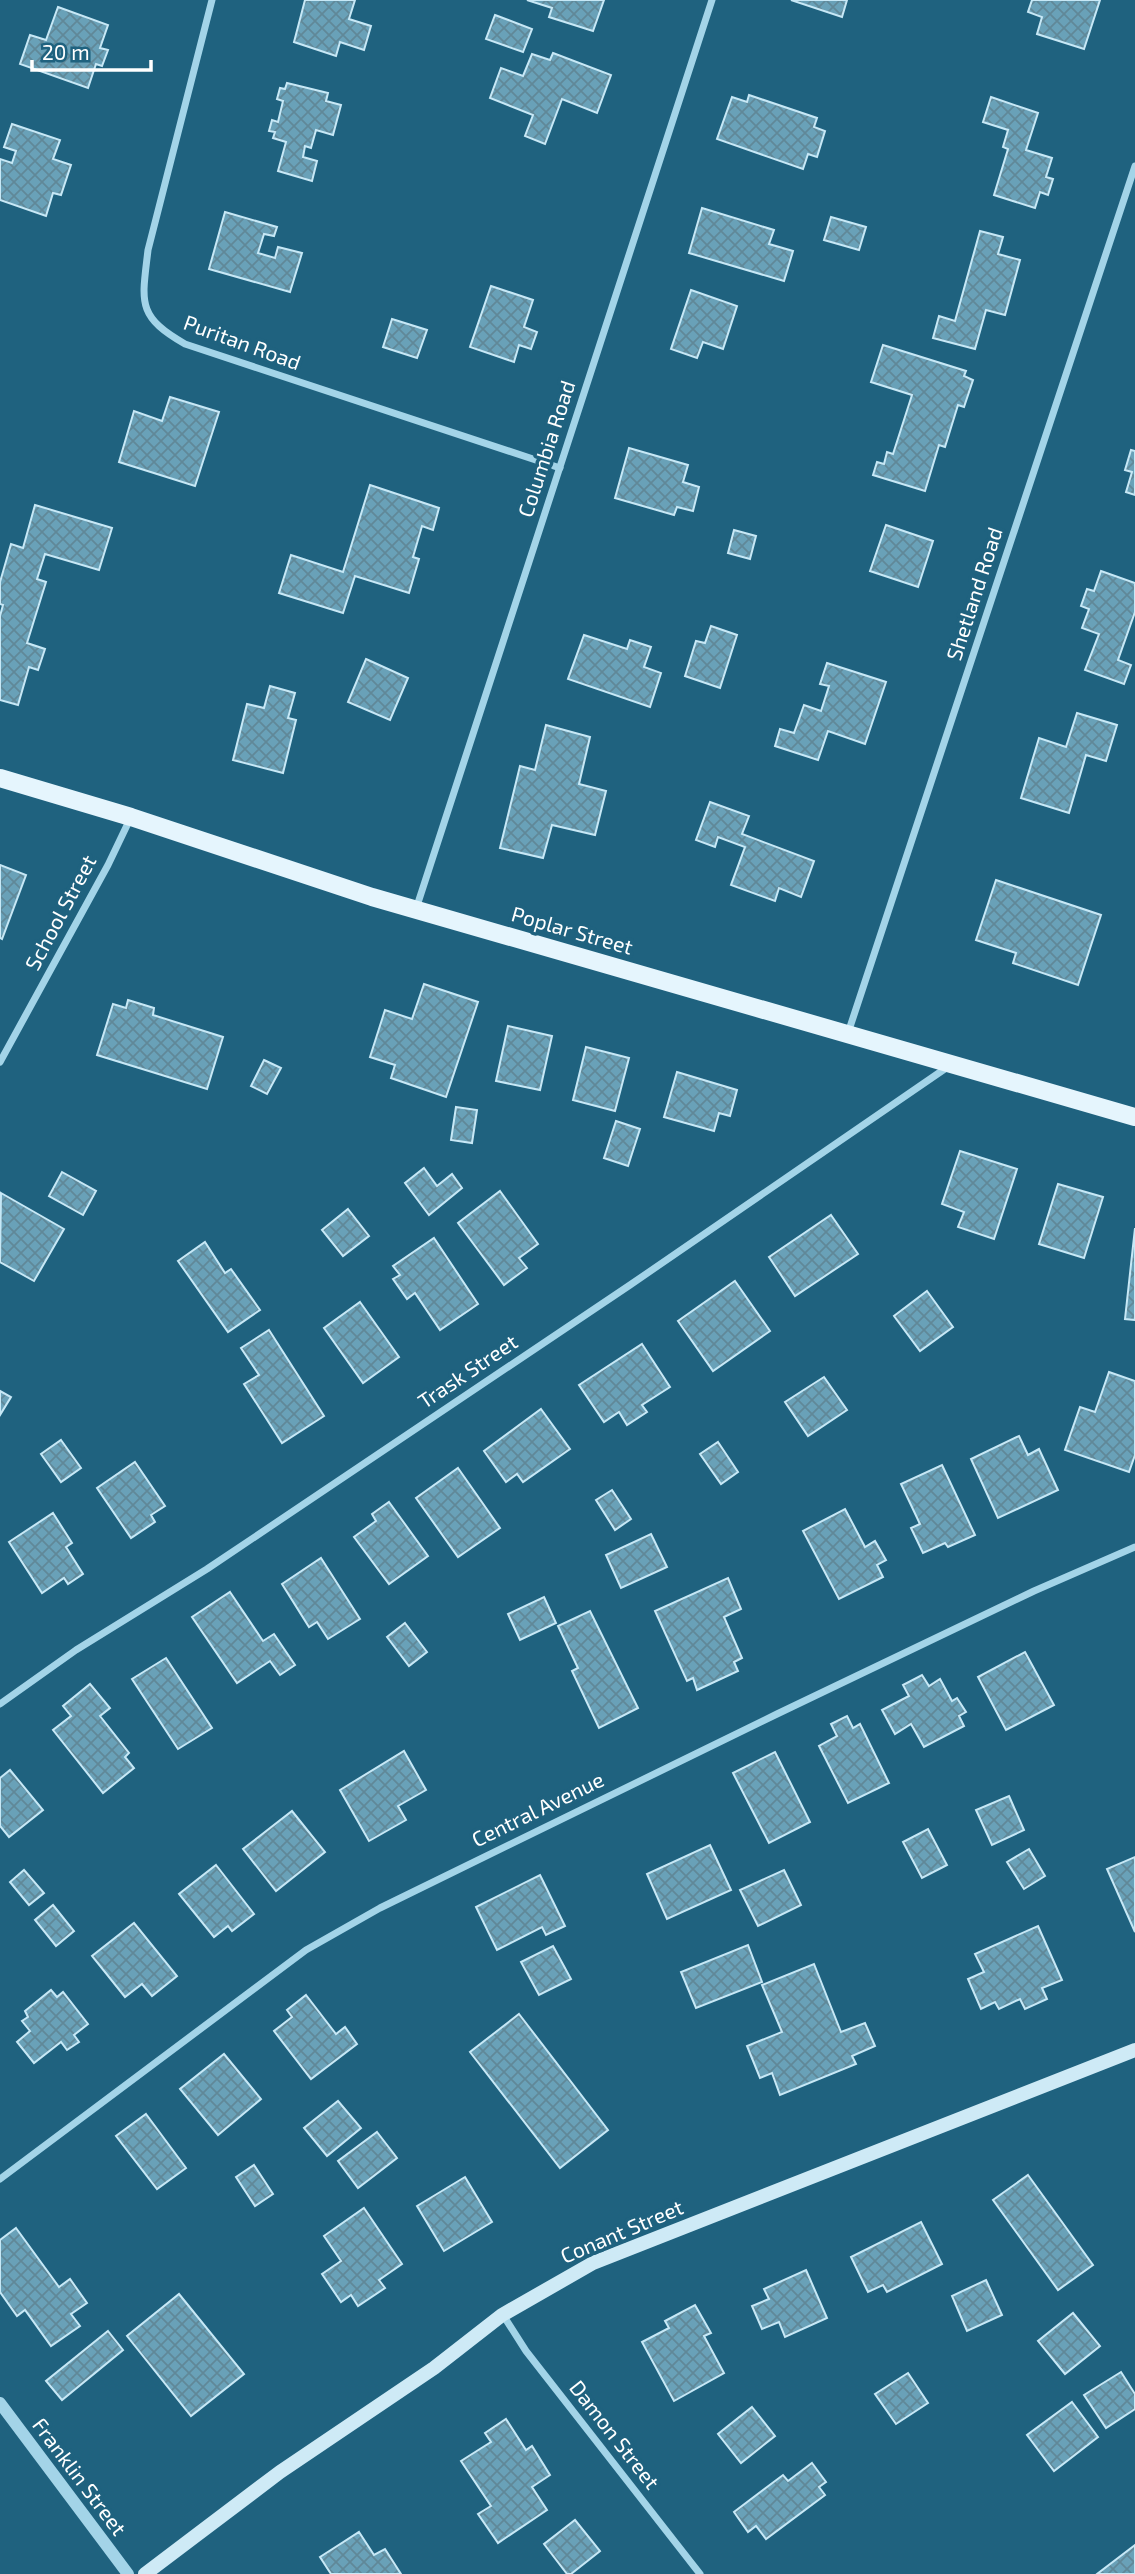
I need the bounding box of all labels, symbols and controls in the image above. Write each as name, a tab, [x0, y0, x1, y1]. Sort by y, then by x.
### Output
scale bar	[32, 28, 150, 72]
text: 20 m	[42, 39, 90, 64]
street label: Puritan Road	[181, 309, 304, 374]
street label: Columbia Road	[512, 377, 579, 520]
street label: Shetland Road	[940, 524, 1007, 663]
street label: School Street	[19, 850, 100, 974]
street label: Poplar Street	[509, 900, 636, 959]
street label: Trask Street	[413, 1328, 522, 1413]
street label: Central Avenue	[467, 1766, 607, 1851]
street label: Conant Street	[556, 2194, 687, 2268]
street label: Damon Street	[565, 2375, 665, 2493]
street label: Franklin Street	[28, 2412, 132, 2540]

